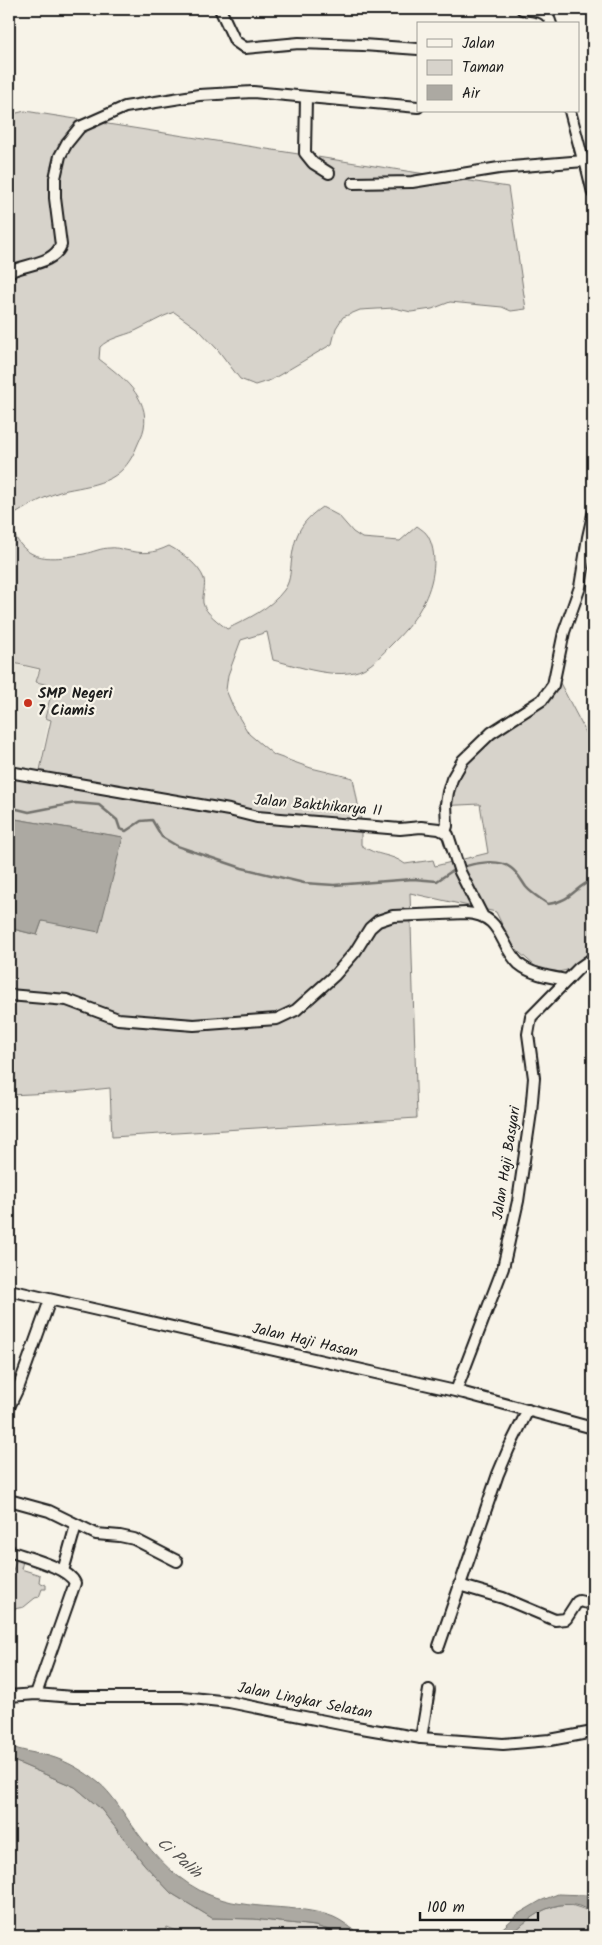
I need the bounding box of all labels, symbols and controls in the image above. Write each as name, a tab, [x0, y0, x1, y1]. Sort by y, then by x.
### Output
legend	[417, 22, 580, 112]
text: Jalan	[462, 32, 495, 56]
text: Taman	[462, 56, 504, 80]
text: Air	[462, 82, 481, 106]
place label: SMP Negeri 7 Ciamis	[38, 682, 113, 723]
marker: SMP Negeri 7 Ciamis	[22, 697, 34, 709]
street label: Jalan Bakthikarya II	[253, 788, 383, 824]
street label: Jalan Haji Basyari	[486, 1103, 528, 1222]
street label: Jalan Haji Hasan	[250, 1317, 360, 1365]
street label: Jalan Lingkar Selatan	[235, 1676, 375, 1726]
water label: Ci Palih	[151, 1831, 208, 1886]
scale bar	[420, 1890, 537, 1922]
text: 100 m	[427, 1896, 465, 1920]

